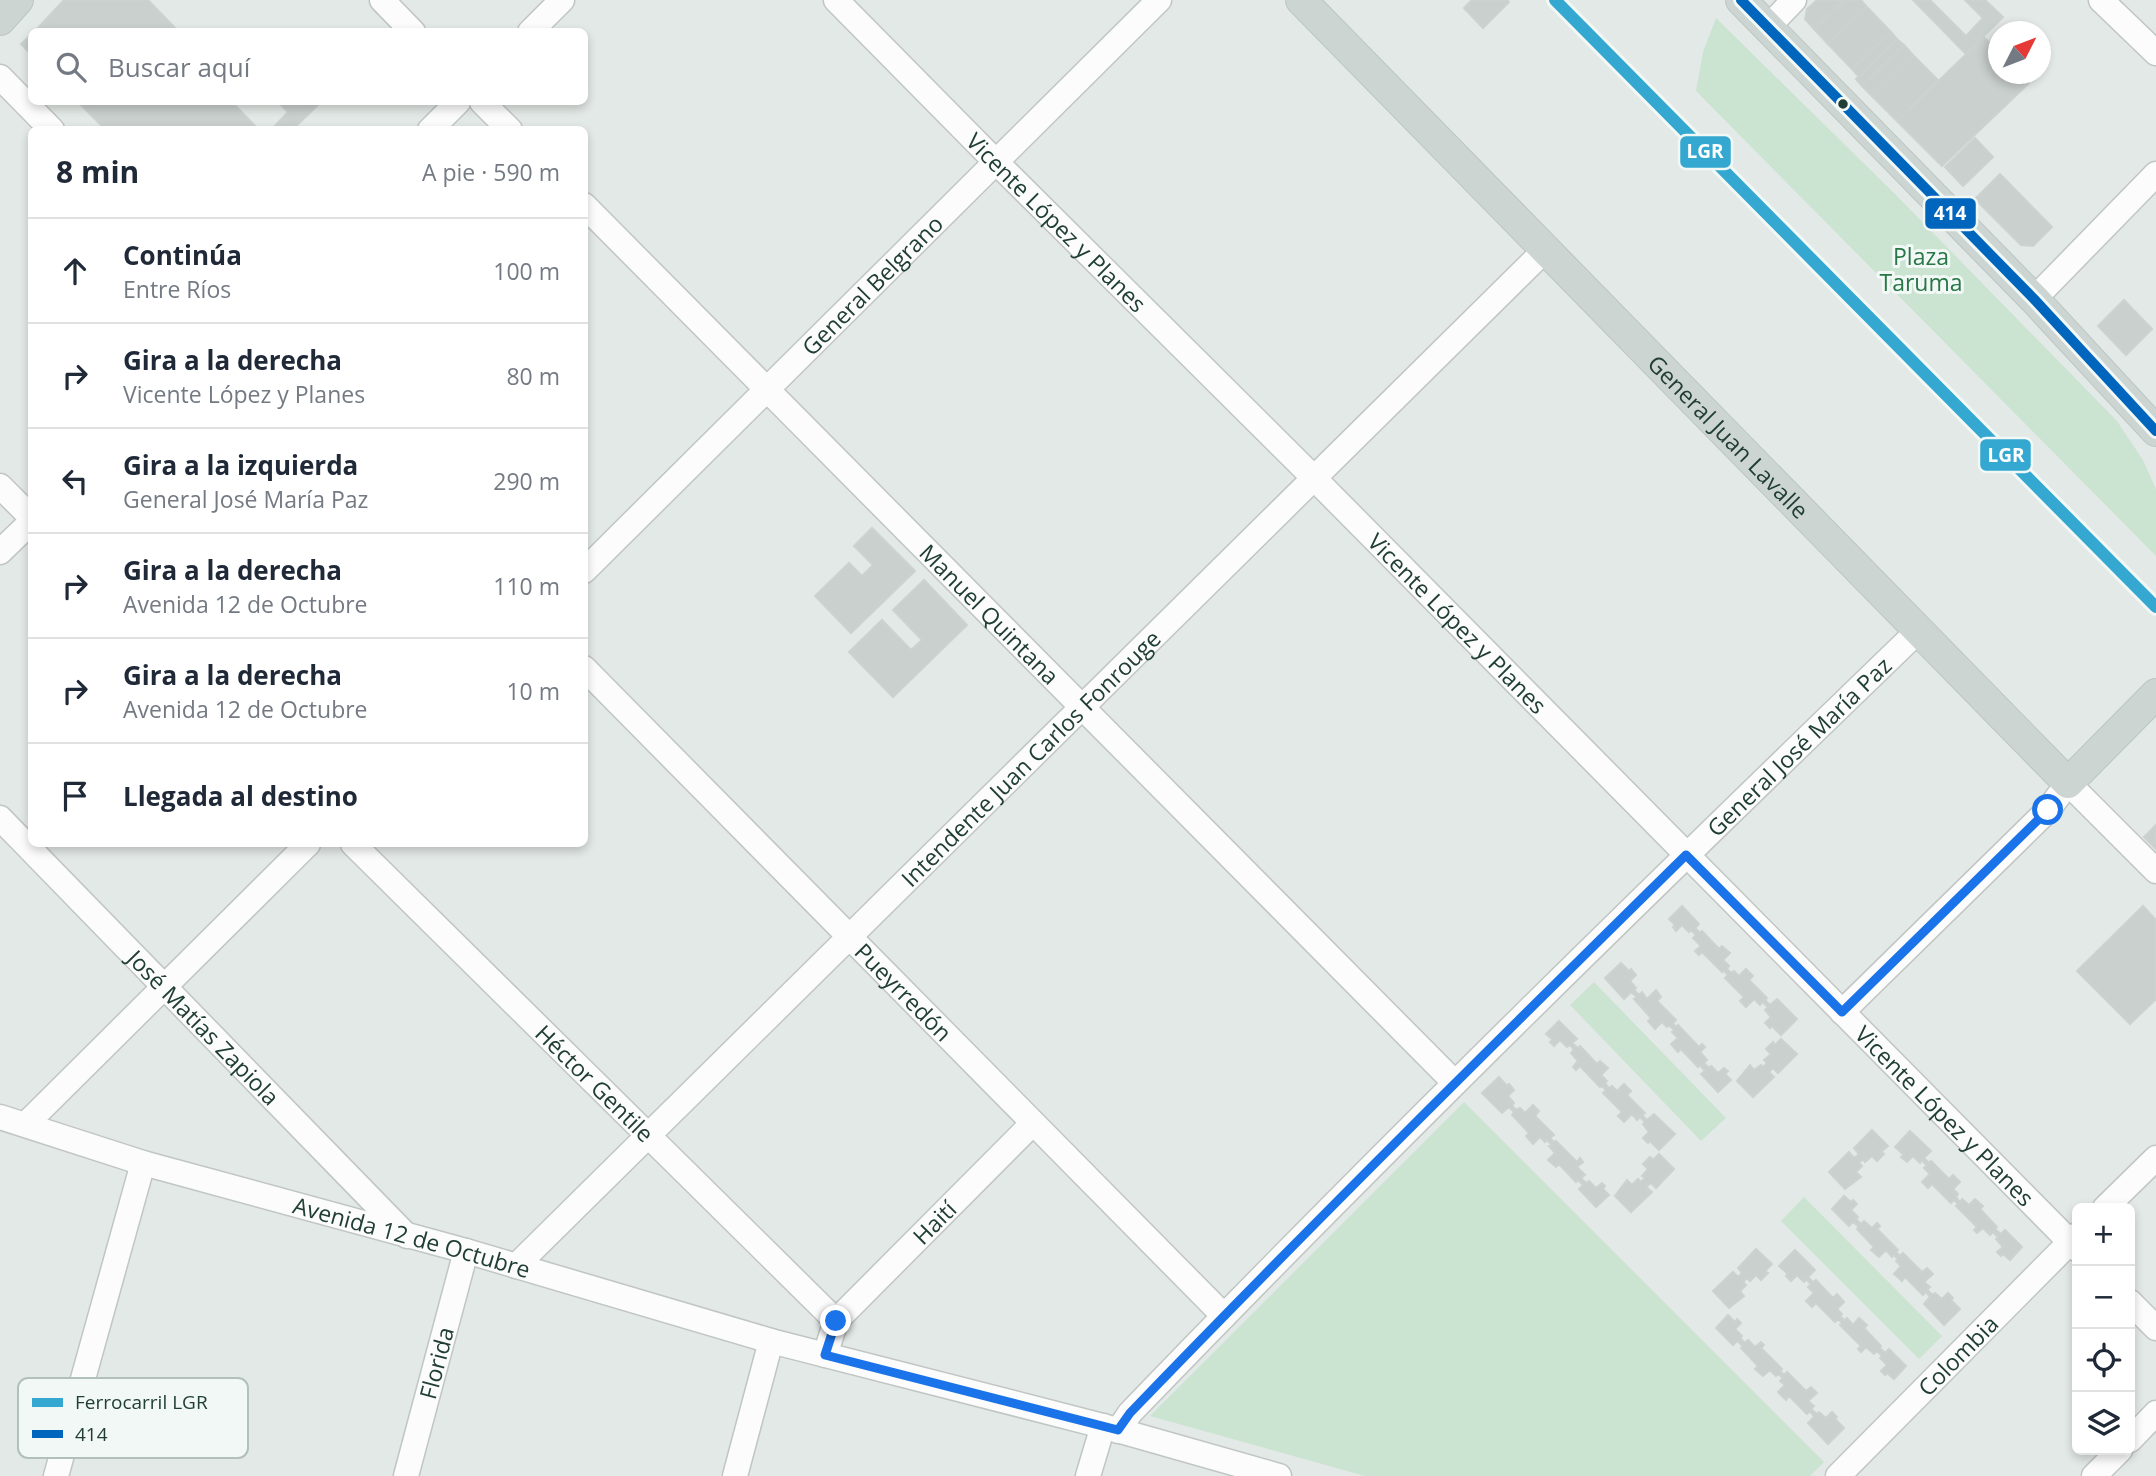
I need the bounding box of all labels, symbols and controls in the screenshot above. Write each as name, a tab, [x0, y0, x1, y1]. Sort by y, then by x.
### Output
north arrow	[1988, 21, 2051, 84]
search box	[28, 28, 588, 105]
icon: search	[52, 48, 90, 86]
text: Buscar aquí	[108, 49, 250, 85]
unlabelled marker	[1836, 97, 1850, 111]
street label: Vicente López y Planes	[959, 125, 1154, 319]
line badge: LGR	[1679, 135, 1732, 169]
text: LGR	[1686, 138, 1724, 164]
text: 8 min	[56, 151, 139, 192]
text: A pie · 590 m	[422, 156, 560, 188]
line badge: 414	[1924, 197, 1977, 230]
text: 414	[1934, 200, 1966, 226]
street label: General Belgrano	[794, 208, 950, 362]
text: Continúa	[123, 237, 242, 273]
park label: Plaza Taruma	[1879, 240, 1963, 298]
icon: ahead	[56, 252, 94, 290]
text: 100 m	[493, 255, 560, 287]
text: Entre Ríos	[123, 273, 231, 305]
text: Gira a la derecha	[123, 342, 342, 378]
street label: General Juan Lavalle	[1641, 348, 1816, 525]
icon: right	[56, 357, 94, 395]
text: 80 m	[506, 360, 560, 392]
text: Vicente López y Planes	[123, 378, 365, 410]
line badge: LGR	[1979, 438, 2032, 472]
text: LGR	[1987, 442, 2025, 468]
text: Gira a la izquierda	[123, 447, 358, 483]
icon: left	[56, 462, 94, 500]
text: 290 m	[493, 465, 560, 497]
text: General José María Paz	[123, 483, 368, 515]
street label: Vicente López y Planes	[1361, 526, 1554, 720]
street label: Manuel Quintana	[913, 537, 1067, 691]
text: Gira a la derecha	[123, 552, 342, 588]
icon: right	[56, 567, 94, 605]
text: 110 m	[493, 570, 560, 602]
text: Avenida 12 de Octubre	[123, 588, 368, 620]
street label: Intendente Juan Carlos Fonrouge	[894, 623, 1167, 893]
street label: General José María Paz	[1700, 649, 1898, 843]
text: Gira a la derecha	[123, 657, 342, 693]
icon: right	[56, 672, 94, 710]
text: 10 m	[506, 675, 560, 707]
text: Avenida 12 de Octubre	[123, 693, 368, 725]
icon: arrive	[56, 777, 94, 815]
text: Llegada al destino	[123, 778, 358, 814]
route start	[2032, 794, 2063, 825]
street label: Pueyrredón	[848, 936, 959, 1048]
street label: José Matías Zapiola	[119, 941, 287, 1112]
street label: Héctor Gentile	[529, 1017, 661, 1149]
street label: Vicente López y Planes	[1848, 1018, 2042, 1213]
street label: Avenida 12 de Octubre	[290, 1189, 534, 1285]
street label: Haití	[905, 1193, 964, 1251]
map controls	[2072, 1203, 2135, 1455]
button: +	[2072, 1203, 2135, 1266]
button: −	[2072, 1266, 2135, 1329]
route end	[820, 1305, 851, 1336]
street label: Colombia	[1910, 1308, 2005, 1403]
street label: Florida	[411, 1323, 461, 1403]
button: locate	[2072, 1329, 2135, 1392]
legend	[18, 1378, 248, 1458]
text: Ferrocarril LGR	[75, 1389, 208, 1415]
button: layers	[2072, 1392, 2135, 1455]
text: 414	[75, 1421, 108, 1447]

